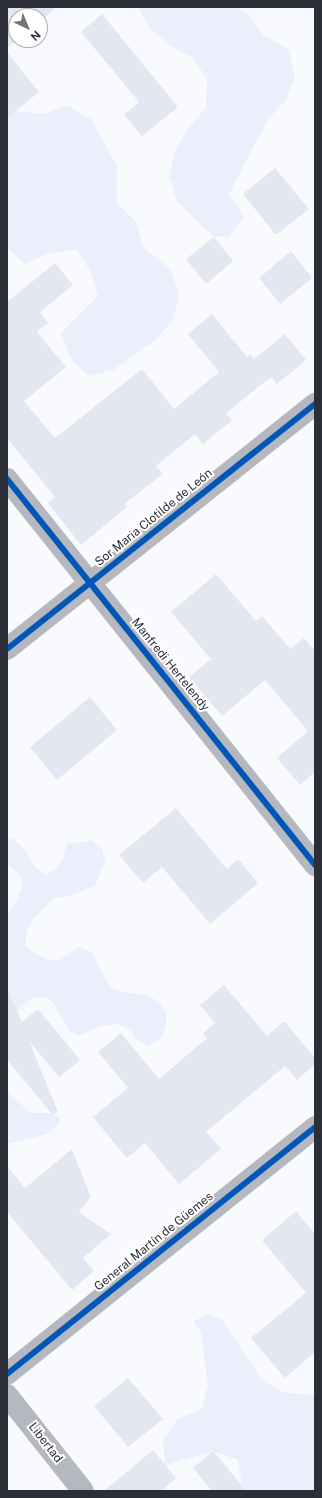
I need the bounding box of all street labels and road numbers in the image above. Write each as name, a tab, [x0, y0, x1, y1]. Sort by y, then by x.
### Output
street label: Sor Maria Clotilde de León	[92, 466, 216, 570]
street label: Manfredi Hertelendy	[128, 616, 212, 714]
street label: General Martín de Güemes	[92, 1190, 216, 1294]
street label: Libertad	[25, 1420, 65, 1466]

